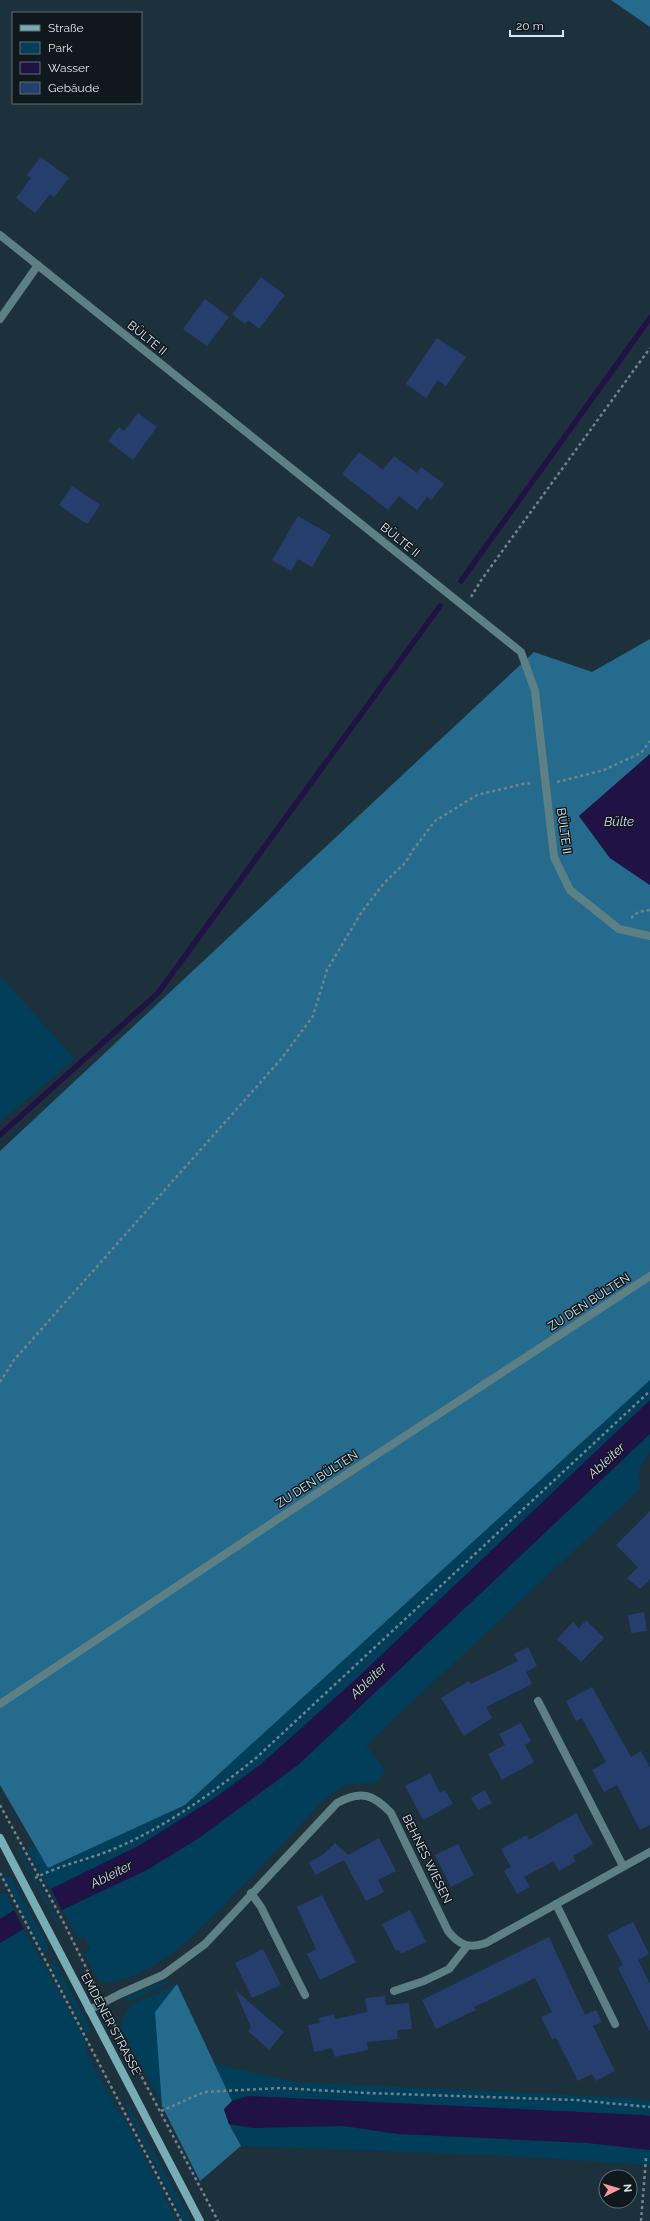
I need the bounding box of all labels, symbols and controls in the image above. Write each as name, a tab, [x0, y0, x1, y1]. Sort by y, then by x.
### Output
legend	[12, 12, 142, 104]
scale bar	[510, 12, 563, 38]
text: 20 m	[516, 19, 544, 33]
text: Straße	[48, 21, 84, 35]
text: Park	[48, 41, 73, 55]
text: Wasser	[48, 61, 90, 75]
text: Gebäude	[48, 81, 99, 95]
street label: BÜLTE II	[125, 318, 169, 358]
street label: BÜLTE II	[378, 520, 422, 560]
street label: BÜLTE II	[554, 807, 574, 855]
water label: Bülte	[604, 814, 634, 829]
street label: ZU DEN BÜLTEN	[546, 1270, 632, 1334]
water label: Ableiter	[584, 1439, 628, 1482]
street label: ZU DEN BÜLTEN	[274, 1447, 360, 1511]
water label: Ableiter	[346, 1659, 390, 1702]
street label: BEHNES WIESEN	[399, 1812, 455, 1906]
water label: Ableiter	[87, 1857, 135, 1892]
street label: EMDENER STRASSE	[78, 1971, 144, 2077]
north arrow	[598, 2169, 638, 2209]
text: N	[621, 2183, 634, 2193]

